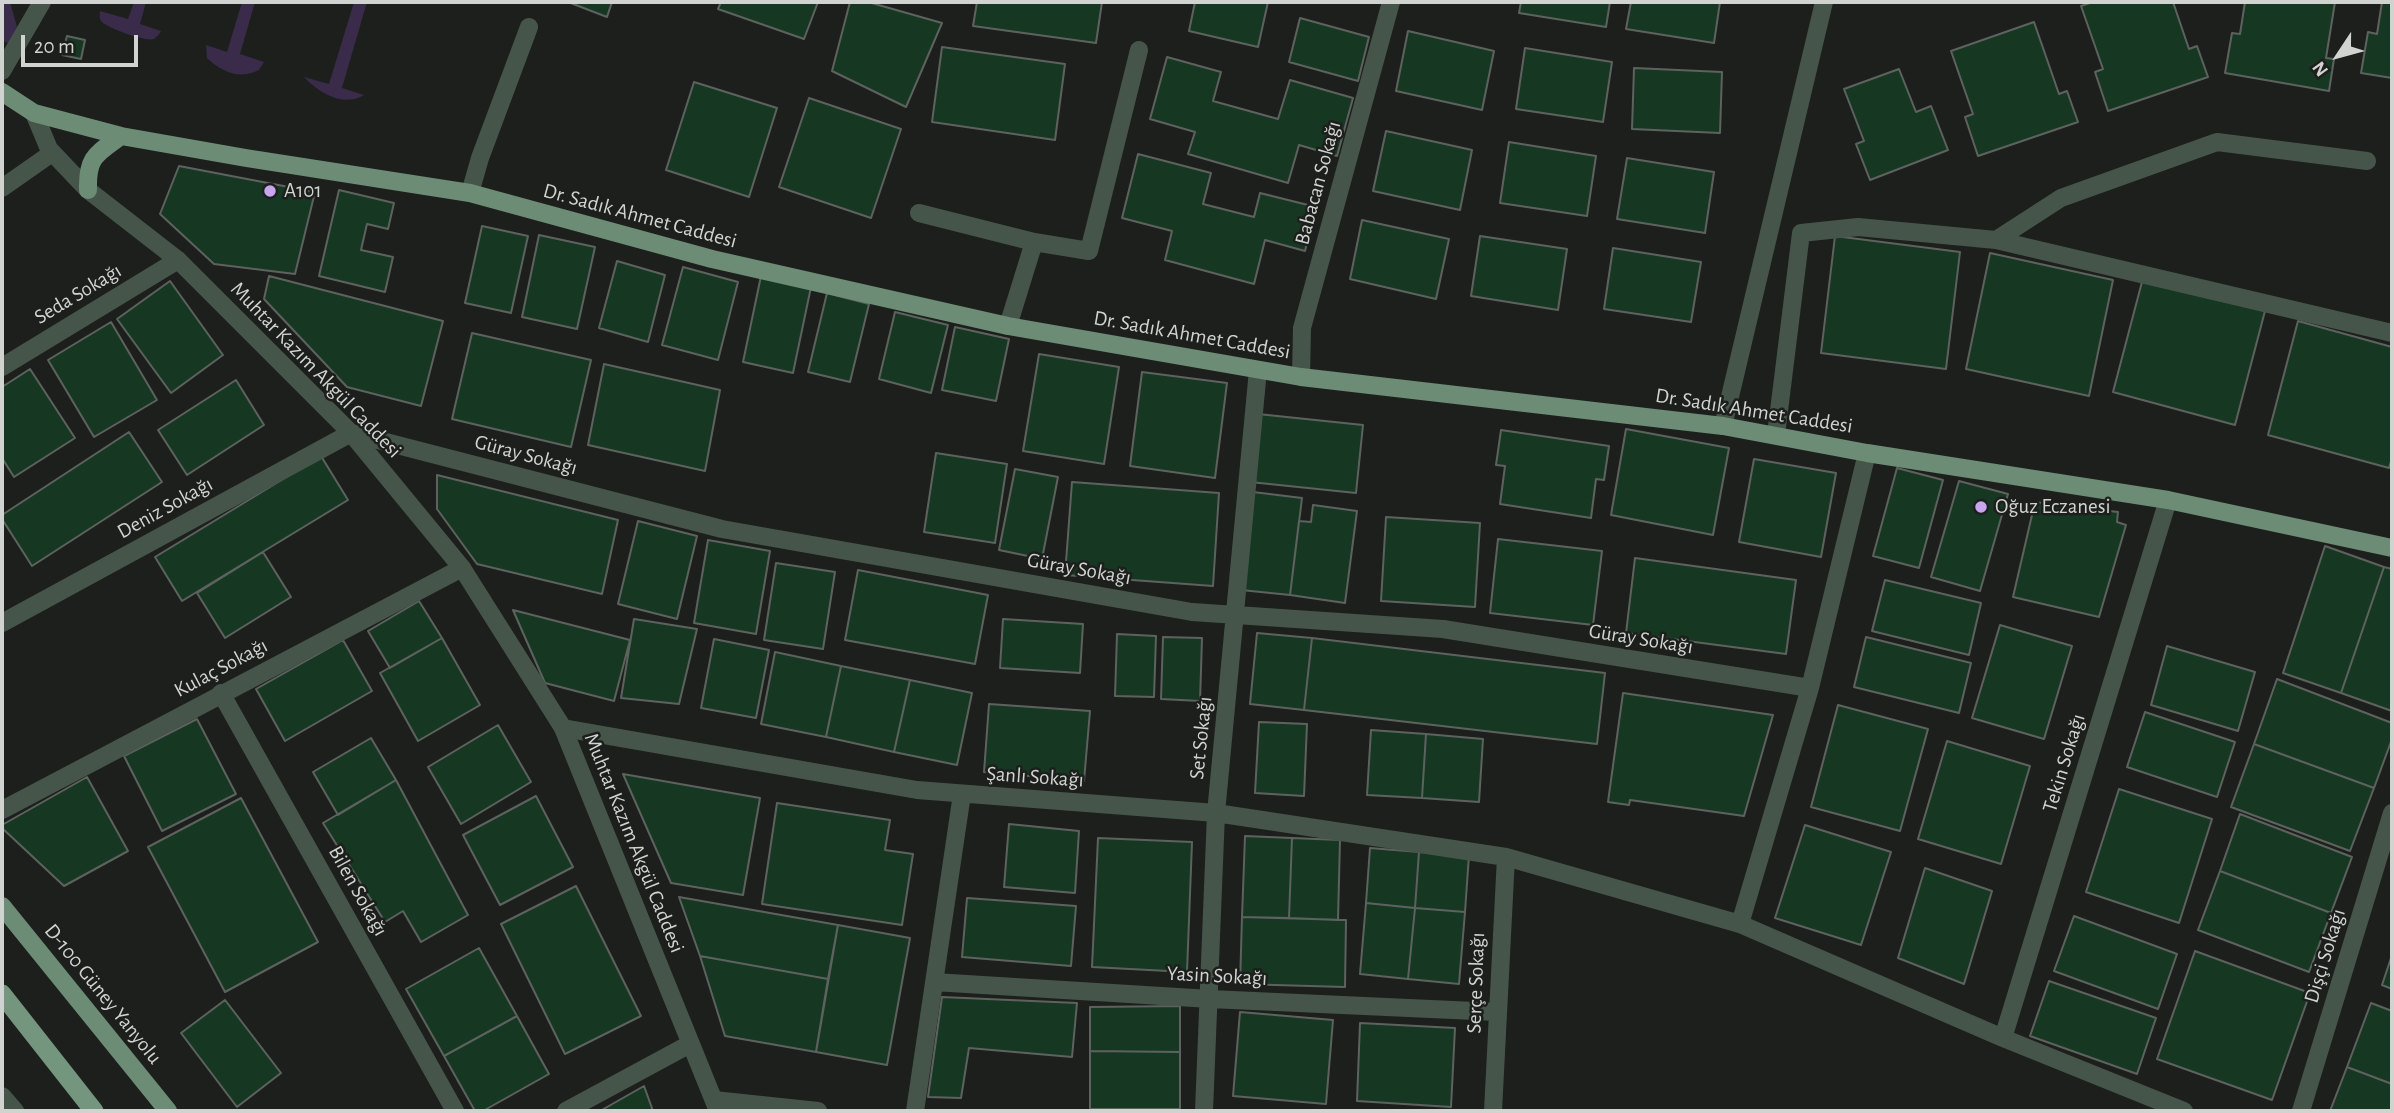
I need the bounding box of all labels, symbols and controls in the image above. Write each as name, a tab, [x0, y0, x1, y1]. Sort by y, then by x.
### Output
scale bar	[24, 21, 142, 65]
north arrow	[2303, 21, 2373, 91]
text: 20 m	[34, 36, 75, 57]
text: N	[2309, 58, 2332, 80]
street label: Babacan Sokağı	[1289, 118, 1347, 248]
place label: A101	[284, 178, 322, 204]
street label: Dr. Sadık Ahmet Caddesi	[540, 178, 740, 254]
marker: A101	[262, 183, 278, 199]
street label: Seda Sokağı	[30, 258, 126, 330]
street label: Muhtar Kazım Akgül Caddesi	[225, 277, 407, 463]
street label: Dr. Sadık Ahmet Caddesi	[1092, 305, 1292, 365]
street label: Dr. Sadık Ahmet Caddesi	[1654, 383, 1854, 439]
street label: Güray Sokağı	[472, 429, 580, 481]
street label: Deniz Sokağı	[113, 471, 217, 545]
place label: Oğuz Eczanesi	[1995, 494, 2111, 520]
marker: Oğuz Eczanesi	[1973, 499, 1989, 515]
street label: Güray Sokağı	[1025, 547, 1133, 591]
street label: Güray Sokağı	[1587, 618, 1695, 660]
street label: Kulaç Sokağı	[170, 633, 272, 703]
street label: Set Sokağı	[1184, 695, 1218, 781]
street label: Tekin Sokağı	[2037, 711, 2091, 815]
street label: Muhtar Kazım Akgül Caddesi	[578, 729, 690, 957]
street label: Şanlı Sokağı	[985, 761, 1085, 793]
street label: Bilen Sokağı	[323, 841, 393, 941]
street label: Dişçi Sokağı	[2299, 906, 2351, 1006]
street label: D-100 Güney Yanyolu	[39, 919, 167, 1069]
street label: Serçe Sokağı	[1462, 932, 1490, 1034]
street label: Yasin Sokağı	[1166, 961, 1268, 991]

